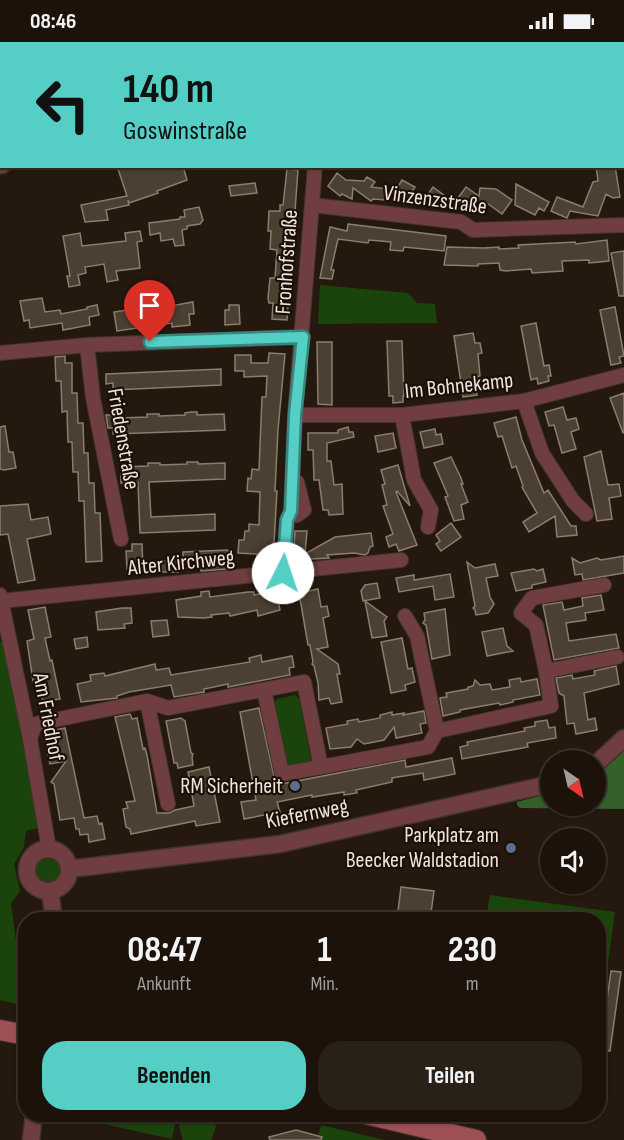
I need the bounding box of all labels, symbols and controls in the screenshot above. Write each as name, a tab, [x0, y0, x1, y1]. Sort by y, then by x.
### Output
text: 08:46	[30, 8, 76, 35]
text: 140 m	[123, 64, 214, 115]
icon: left	[24, 66, 102, 144]
text: Goswinstraße	[123, 115, 247, 147]
street label: Vinzenzstraße	[381, 179, 489, 221]
street label: Fronhofstraße	[270, 209, 304, 315]
pin	[124, 280, 175, 342]
icon: arrive	[133, 289, 166, 322]
street label: Im Bohnekamp	[403, 367, 515, 405]
street label: Friedenstraße	[101, 386, 145, 492]
position arrow	[251, 541, 315, 605]
street label: Alter Kirchweg	[125, 544, 236, 582]
street label: Am Friedhof	[26, 670, 70, 764]
north arrow	[540, 750, 606, 816]
map controls	[540, 750, 606, 894]
place label: RM Sicherheit	[180, 773, 283, 800]
marker: RM Sicherheit	[288, 779, 302, 793]
street label: Kiefernweg	[264, 793, 351, 835]
place label: Parkplatz am Beecker Waldstadion	[346, 822, 499, 874]
button: sound	[540, 828, 606, 894]
marker: Parkplatz am Beecker Waldstadion	[504, 841, 518, 855]
text: 08:47	[127, 929, 201, 972]
text: 1	[317, 929, 332, 972]
text: 230	[448, 929, 497, 972]
text: Ankunft	[137, 972, 191, 996]
text: Min.	[311, 972, 339, 996]
text: m	[466, 972, 479, 996]
button: Beenden	[42, 1041, 306, 1110]
button: Teilen	[318, 1041, 582, 1110]

